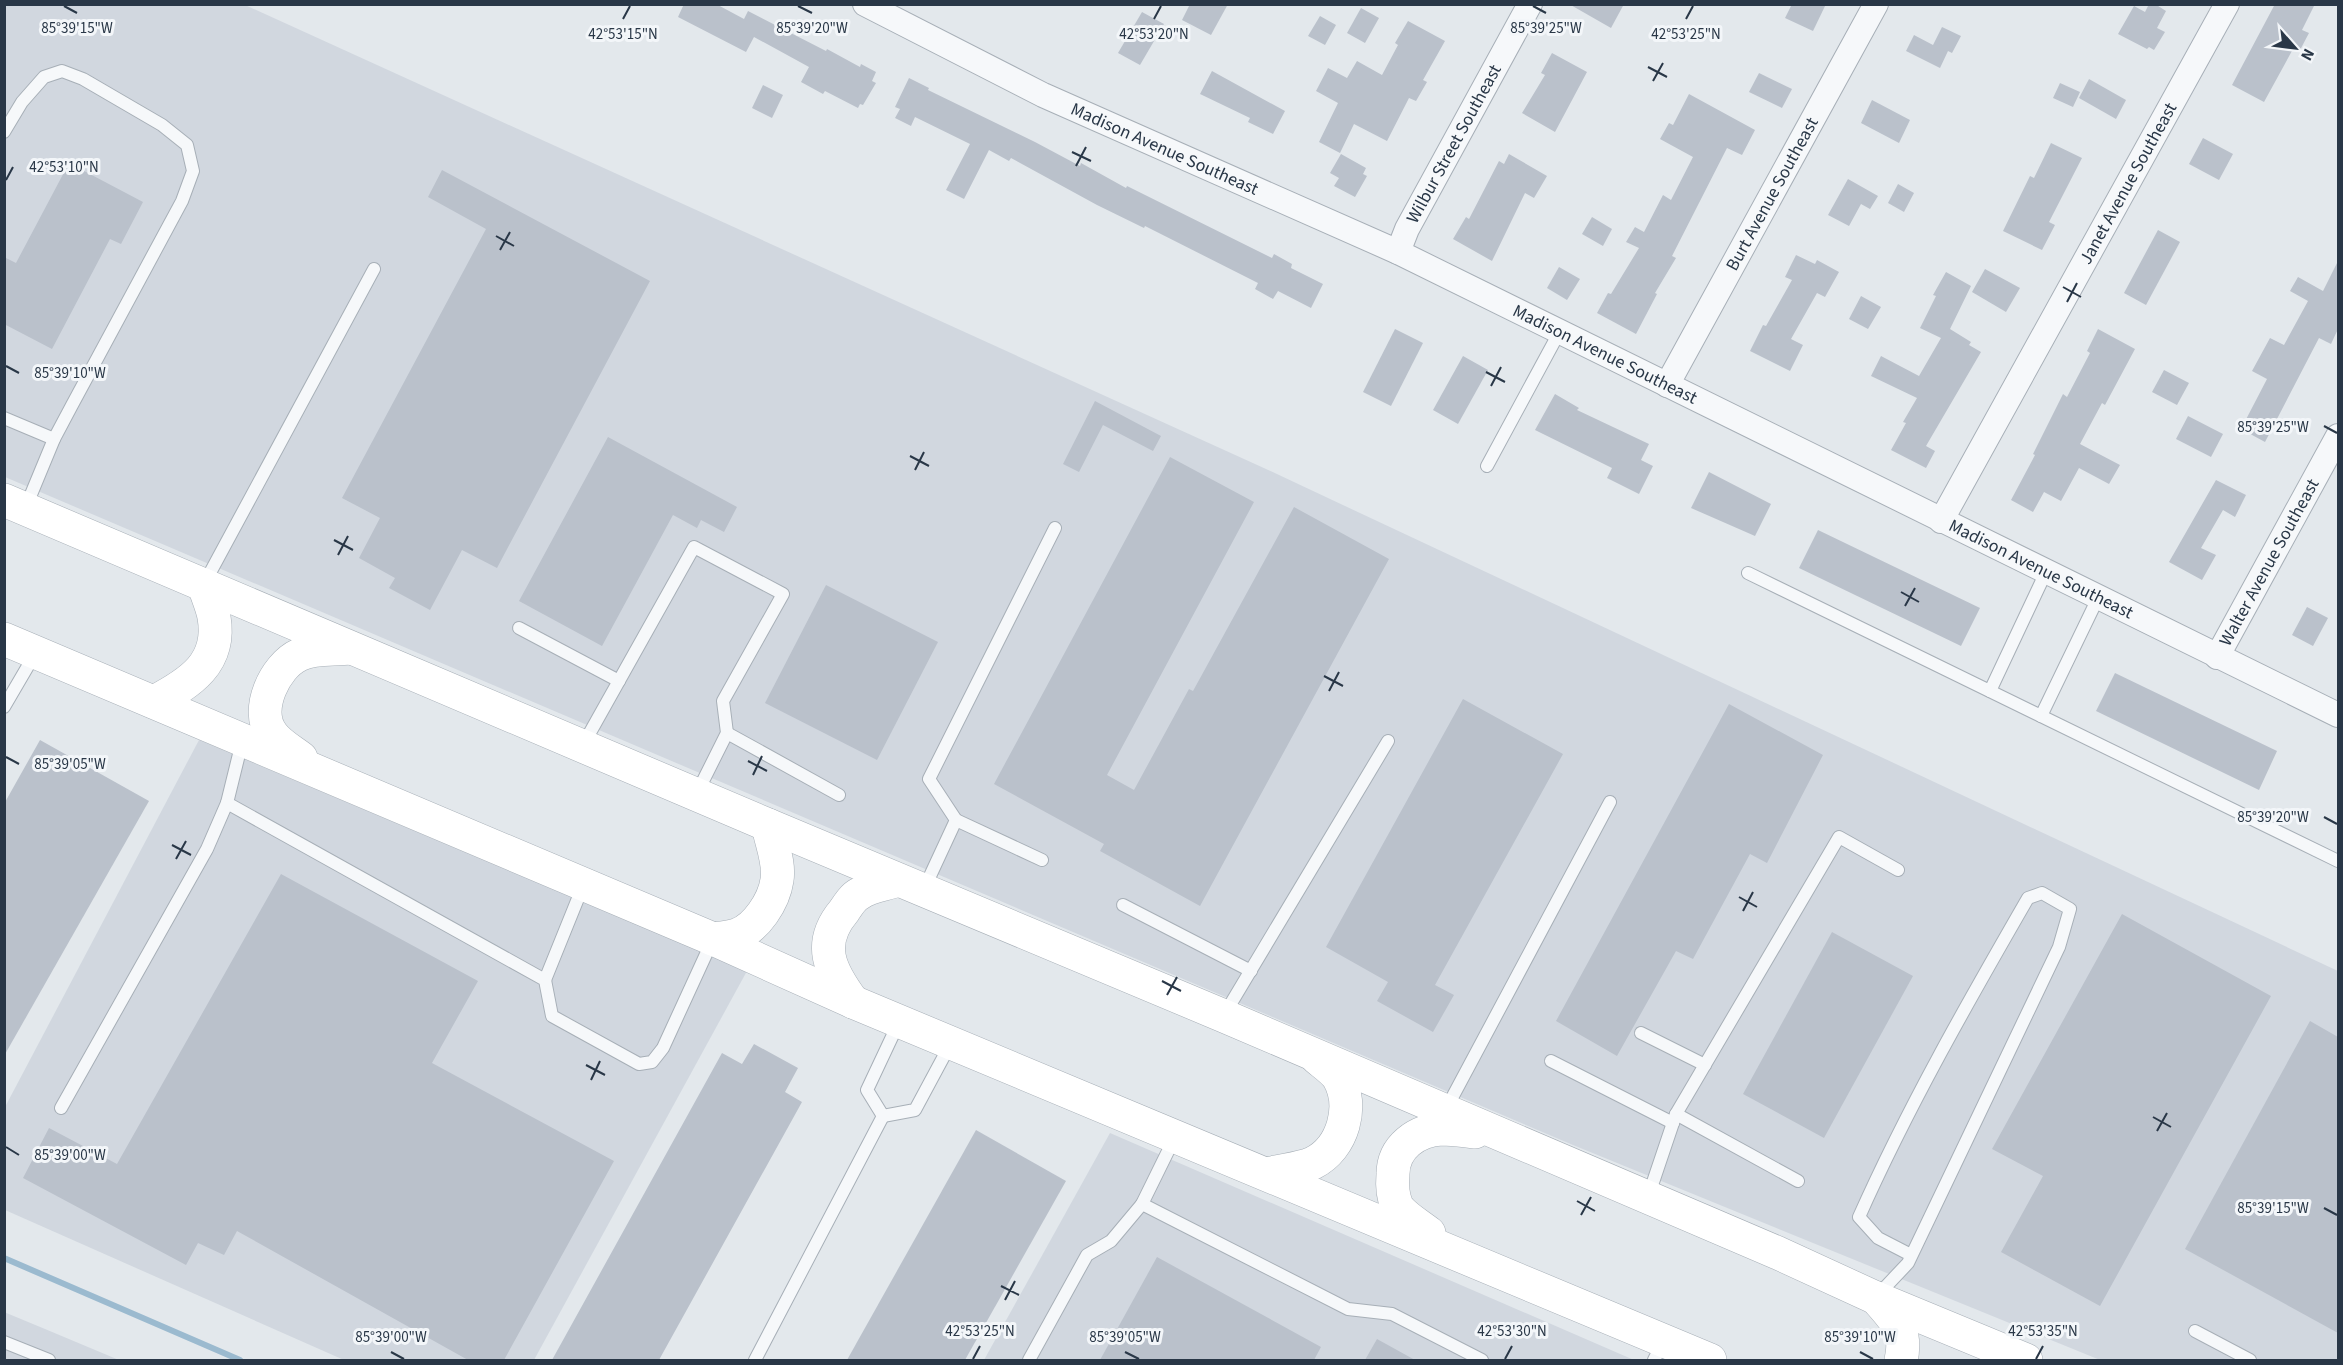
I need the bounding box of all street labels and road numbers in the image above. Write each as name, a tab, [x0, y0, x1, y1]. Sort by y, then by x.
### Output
street label: Wilbur Street Southeast	[1400, 60, 1507, 228]
street label: Madison Avenue Southeast	[1067, 96, 1262, 201]
street label: Janet Avenue Southeast	[2073, 98, 2183, 269]
street label: Burt Avenue Southeast	[1720, 113, 1824, 275]
street label: Madison Avenue Southeast	[1509, 298, 1702, 410]
street label: Walter Avenue Southeast	[2213, 474, 2325, 650]
street label: Madison Avenue Southeast	[1945, 513, 2138, 625]

